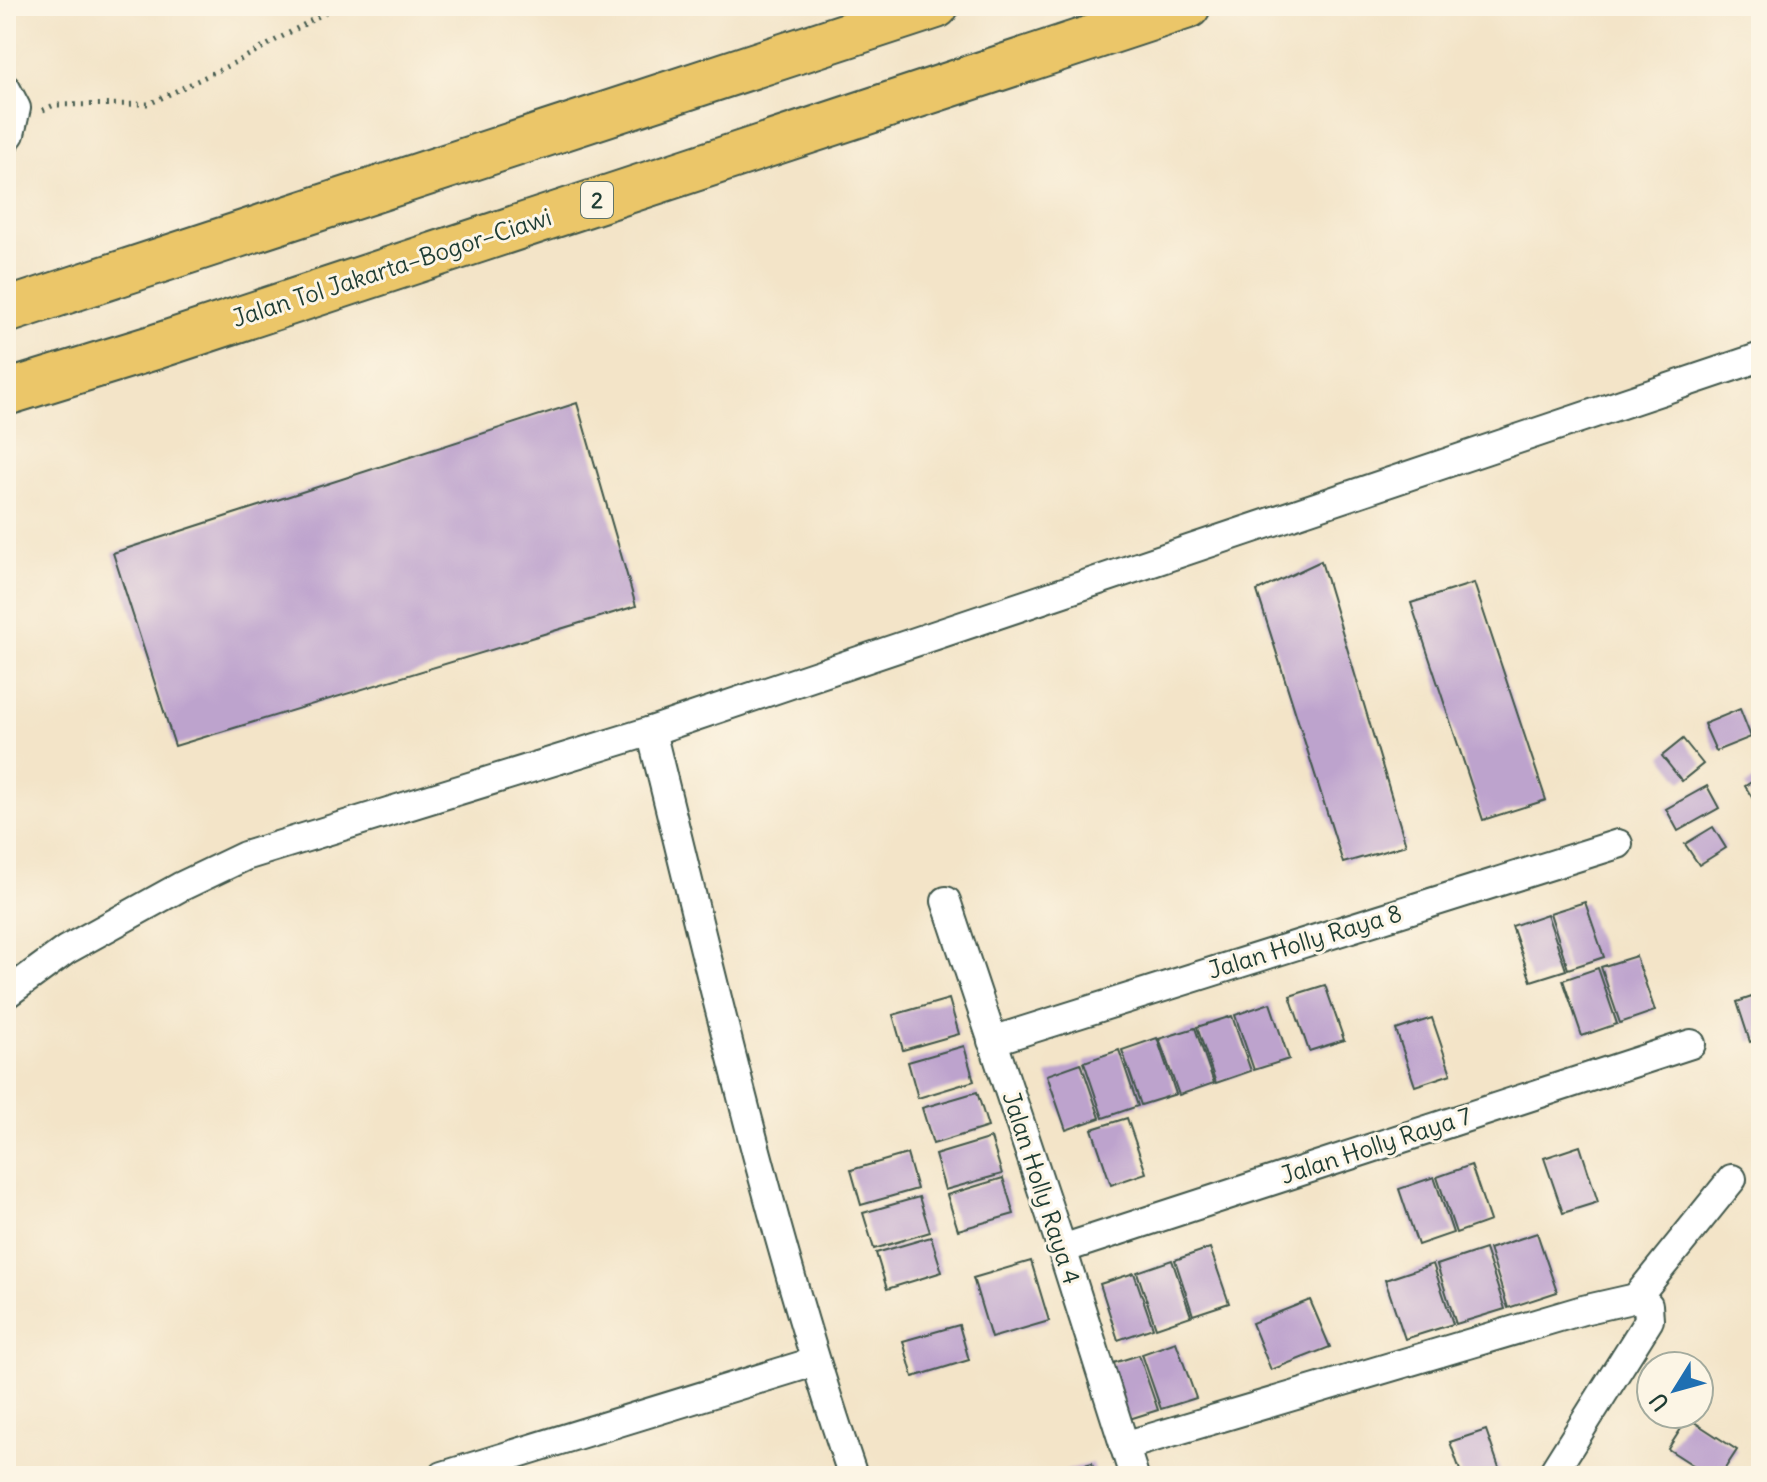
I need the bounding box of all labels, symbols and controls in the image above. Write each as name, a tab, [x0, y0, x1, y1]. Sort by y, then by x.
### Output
road number: 2	[581, 182, 613, 218]
street label: Jalan Tol Jakarta–Bogor–Ciawi	[228, 201, 555, 333]
street label: Jalan Holly Raya 8	[1204, 897, 1405, 985]
street label: Jalan Holly Raya 4	[997, 1087, 1087, 1288]
street label: Jalan Holly Raya 7	[1276, 1100, 1475, 1190]
north arrow	[1635, 1350, 1715, 1430]
text: U	[1643, 1388, 1675, 1416]

